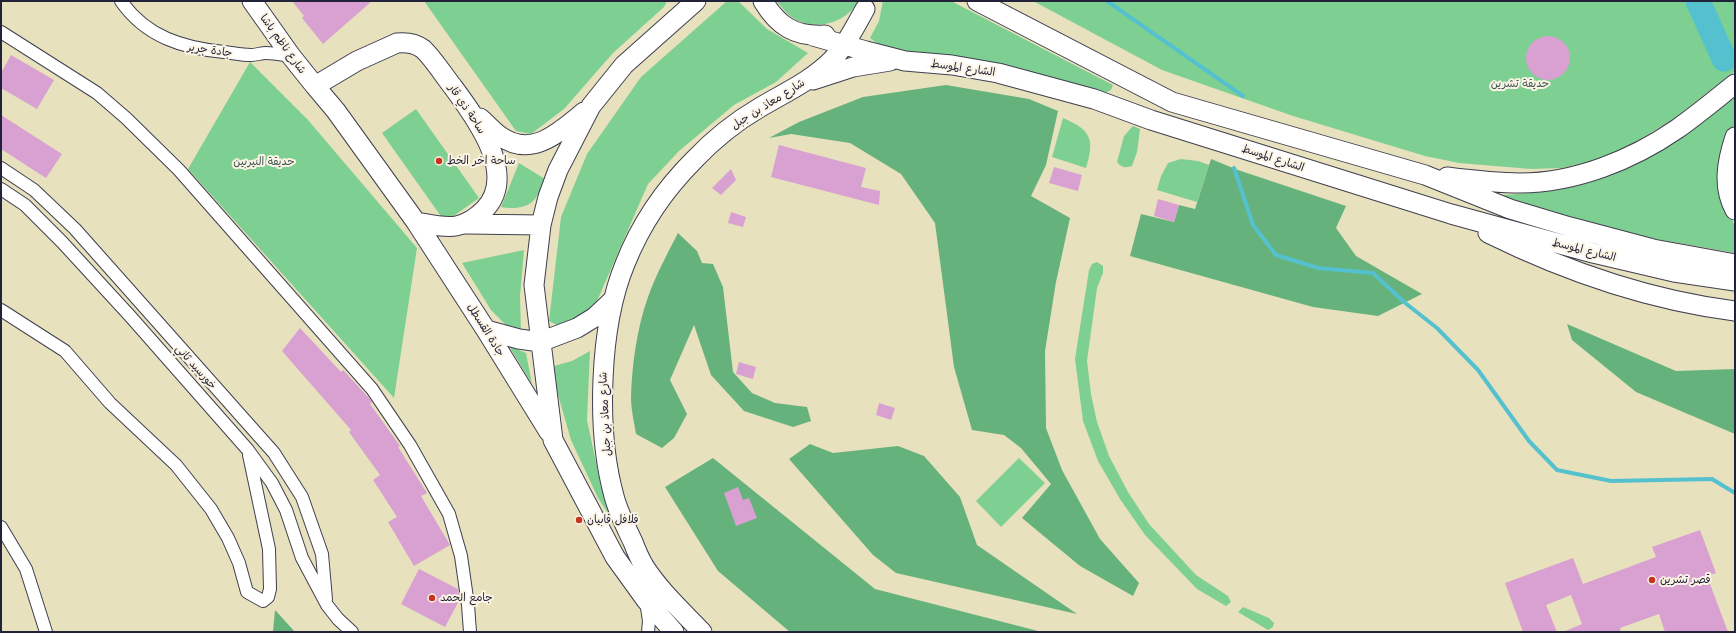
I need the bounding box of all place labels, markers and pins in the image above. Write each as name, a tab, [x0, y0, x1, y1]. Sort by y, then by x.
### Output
place label: ساحة اخر الخط	[447, 154, 515, 168]
marker: ساحة اخر الخط	[434, 156, 444, 166]
place label: فلافل فابيان	[587, 513, 639, 527]
marker: فلافل فابيان	[574, 515, 584, 525]
place label: قصر تشرين	[1660, 573, 1710, 587]
marker: قصر تشرين	[1647, 575, 1657, 585]
place label: جامع الحمد	[440, 591, 493, 605]
marker: جامع الحمد	[427, 593, 437, 603]

